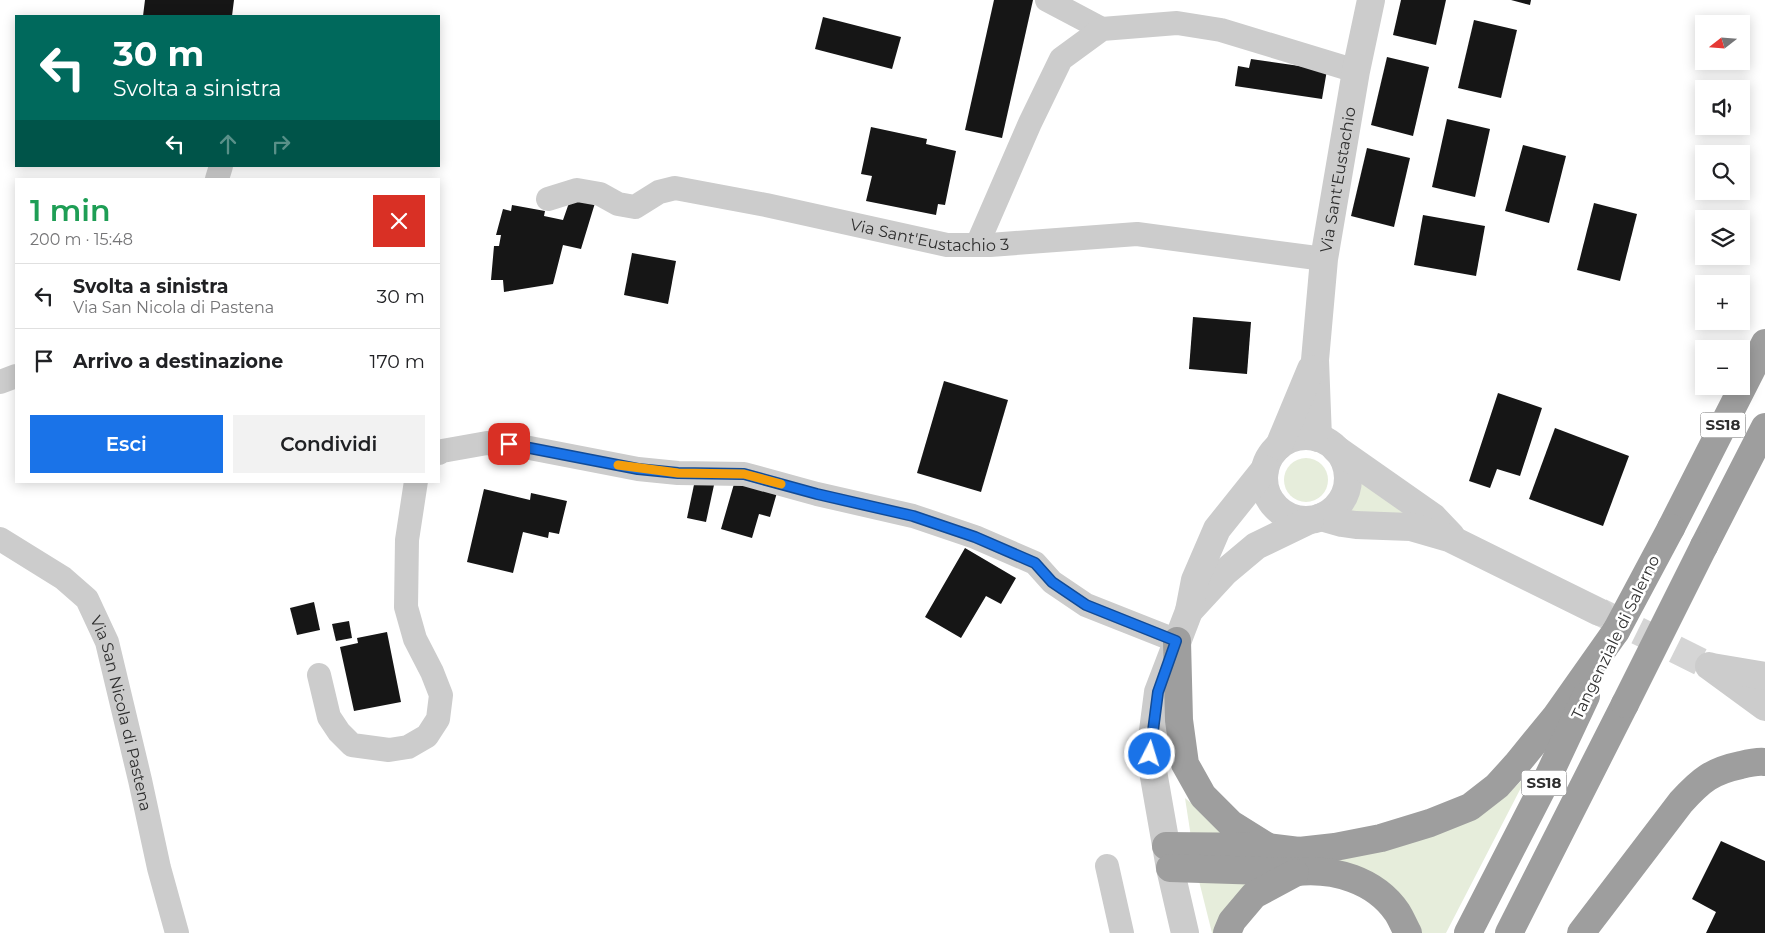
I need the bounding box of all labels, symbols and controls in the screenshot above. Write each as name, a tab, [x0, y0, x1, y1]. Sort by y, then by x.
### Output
north arrow	[1695, 15, 1750, 70]
map controls	[1695, 15, 1750, 395]
text: 30 m	[113, 32, 204, 75]
icon: left	[30, 35, 95, 100]
text: Svolta a sinistra	[113, 75, 281, 102]
button: sound	[1695, 80, 1750, 135]
street label: Via Sant'Eustachio	[1316, 105, 1360, 254]
icon: left	[161, 130, 189, 158]
icon: ahead	[214, 130, 242, 158]
icon: right	[267, 130, 295, 158]
button: search	[1695, 145, 1750, 200]
text: 1 min	[30, 192, 111, 229]
button: close	[373, 195, 425, 247]
button: layers	[1695, 210, 1750, 265]
street label: Via Sant'Eustachio 3	[848, 215, 1010, 255]
text: 200 m · 15:48	[30, 230, 133, 249]
text: Svolta a sinistra	[73, 275, 228, 298]
button: +	[1695, 275, 1750, 330]
icon: left	[30, 282, 58, 310]
text: 30 m	[377, 285, 425, 308]
text: Via San Nicola di Pastena	[73, 298, 274, 317]
button: −	[1695, 340, 1750, 395]
icon: arrive	[30, 347, 58, 375]
text: Arrivo a destinazione	[73, 350, 283, 373]
text: 170 m	[370, 350, 425, 373]
road number: SS18	[1700, 412, 1746, 438]
button: Esci	[30, 415, 223, 473]
button: Condividi	[233, 415, 425, 473]
pin	[488, 423, 530, 465]
icon: arrive	[495, 430, 523, 458]
street label: Tangenziale di Salerno	[1567, 552, 1663, 722]
street label: Via San Nicola di Pastena	[86, 613, 155, 813]
position arrow	[1123, 727, 1175, 779]
road number: SS18	[1522, 770, 1566, 796]

